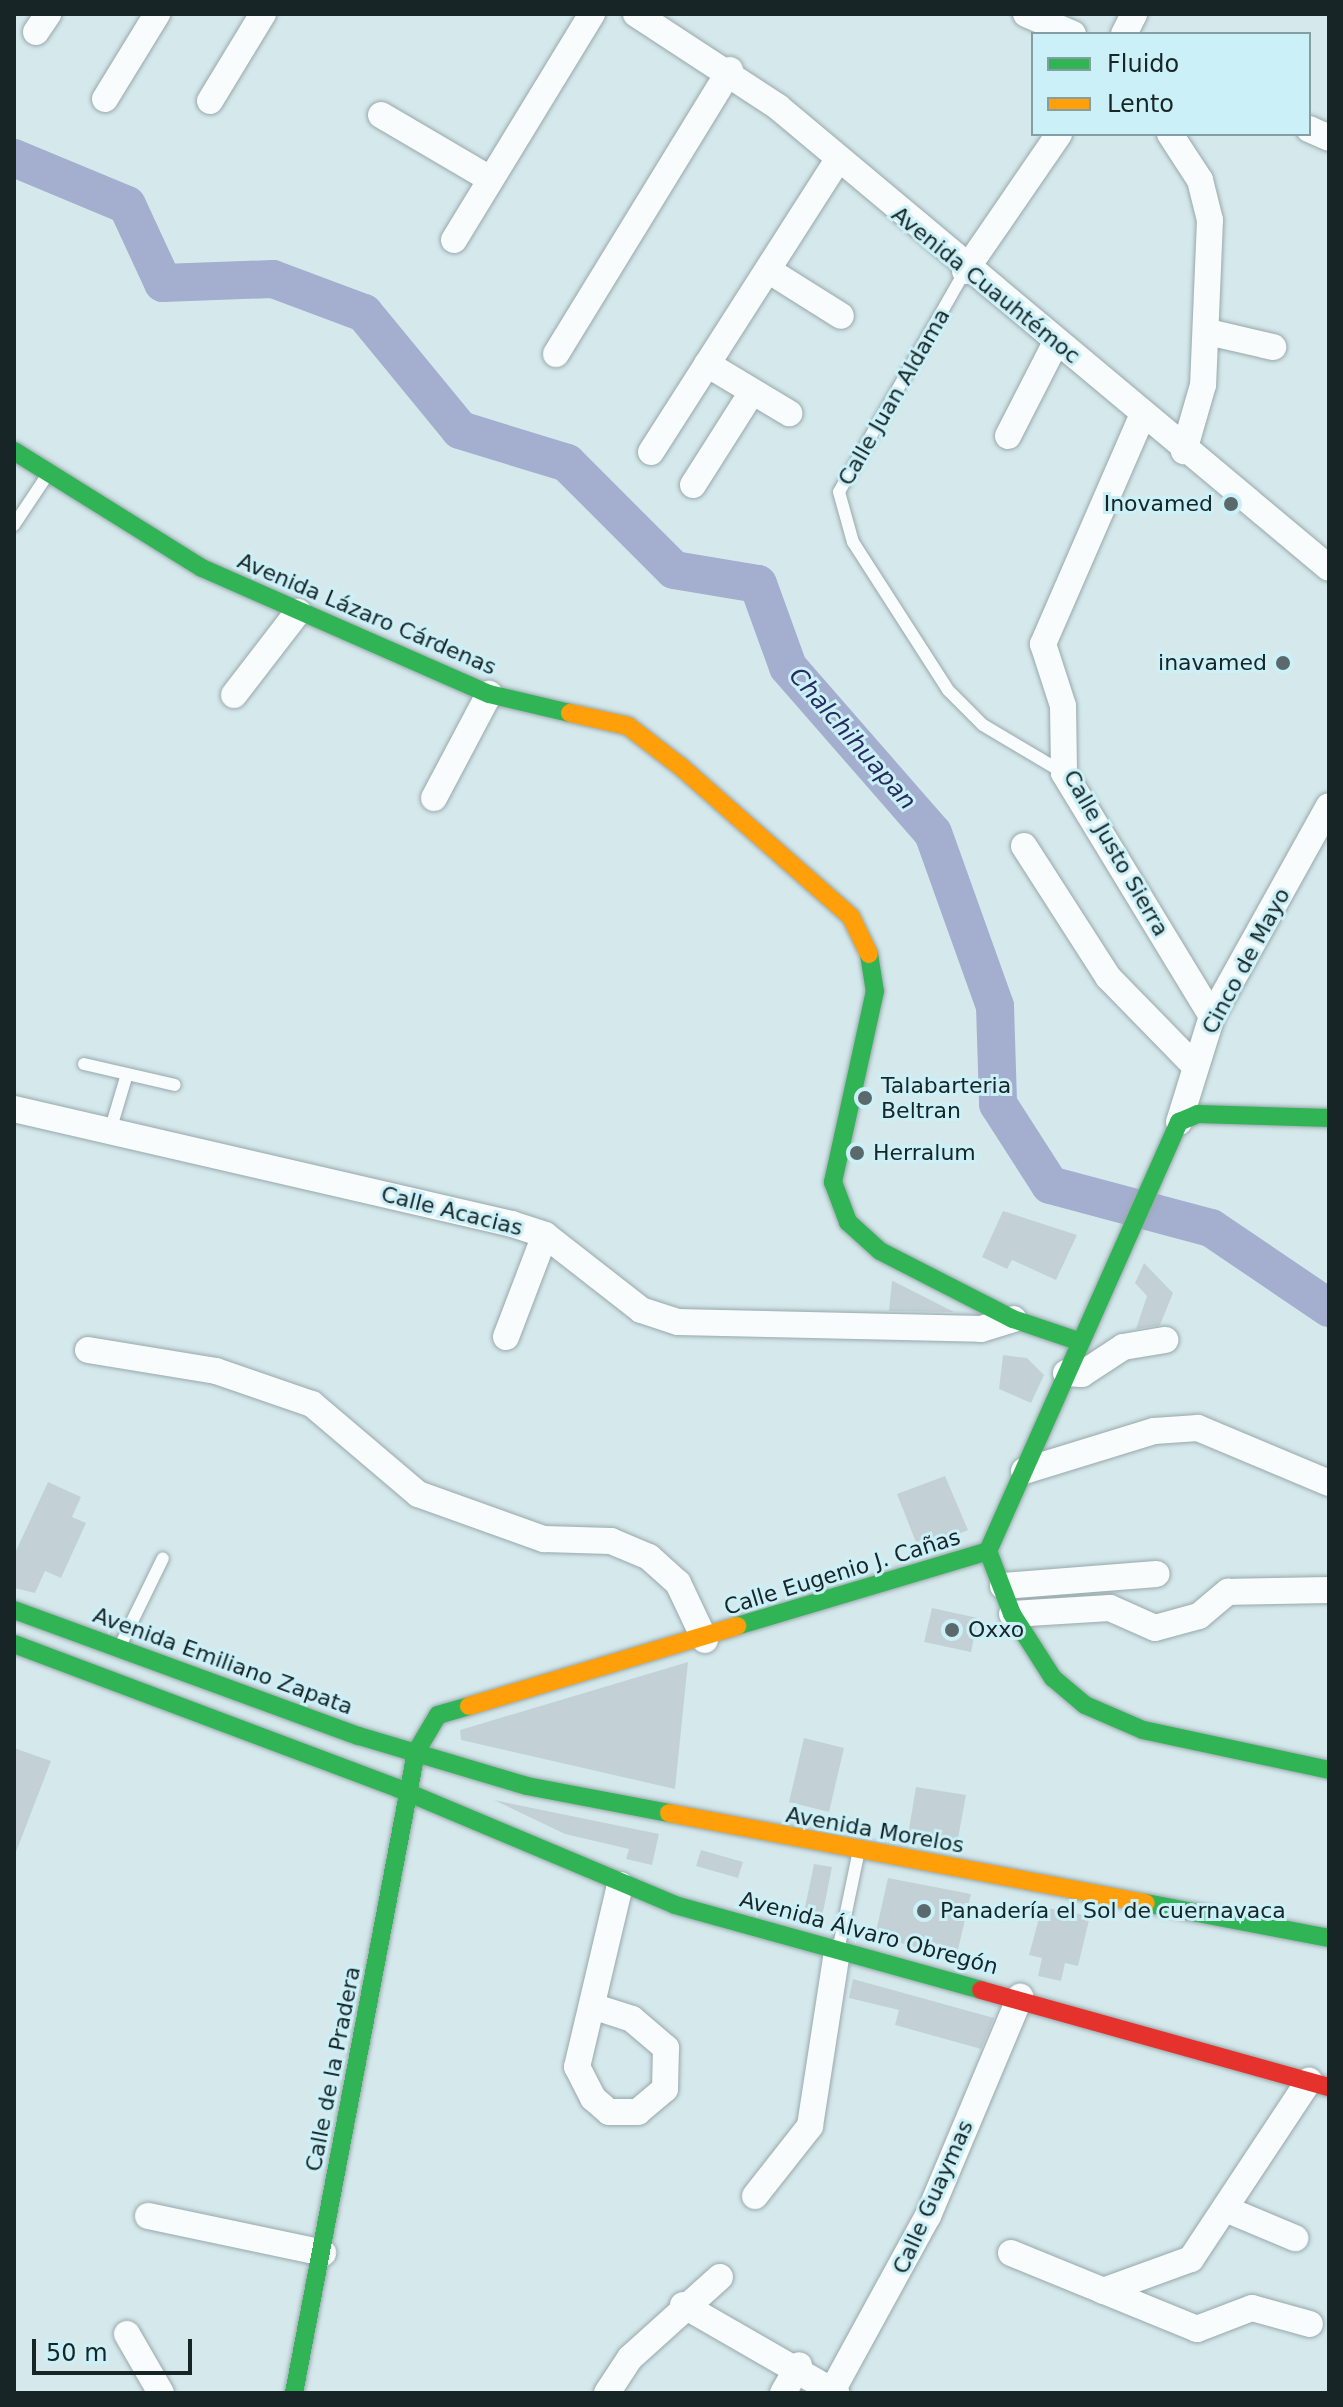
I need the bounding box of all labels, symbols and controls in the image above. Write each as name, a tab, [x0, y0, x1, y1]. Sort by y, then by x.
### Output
legend	[1031, 32, 1311, 136]
text: Fluido	[1107, 50, 1179, 78]
text: Lento	[1107, 90, 1174, 118]
street label: Avenida Cuauhtémoc	[887, 201, 1085, 369]
street label: Calle Juan Aldama	[833, 304, 955, 490]
place label: Inovamed	[1104, 491, 1213, 517]
marker: Inovamed	[1220, 493, 1242, 515]
street label: Avenida Lázaro Cárdenas	[234, 547, 500, 681]
place label: inavamed	[1158, 650, 1267, 676]
marker: inavamed	[1274, 654, 1292, 672]
water label: Chalchihuapan	[783, 662, 921, 816]
street label: Calle Justo Sierra	[1058, 765, 1174, 941]
street label: Cinco de Mayo	[1196, 884, 1296, 1038]
place label: Talabarteria Beltran	[881, 1072, 1011, 1124]
marker: Talabarteria Beltran	[856, 1089, 874, 1107]
place label: Herralum	[873, 1140, 976, 1166]
marker: Herralum	[848, 1144, 866, 1162]
street label: Calle Acacias	[378, 1181, 526, 1241]
street label: Calle Eugenio J. Cañas	[721, 1523, 963, 1621]
street label: Avenida Emiliano Zapata	[90, 1602, 356, 1720]
place label: Oxxo	[968, 1617, 1024, 1643]
marker: Oxxo	[943, 1621, 961, 1639]
street label: Avenida Morelos	[784, 1801, 966, 1859]
street label: Avenida Álvaro Obregón	[737, 1886, 1001, 1980]
place label: Panadería el Sol de cuernavaca	[940, 1898, 1286, 1924]
marker: Panadería el Sol de cuernavaca	[915, 1902, 933, 1920]
street label: Calle de la Pradera	[300, 1964, 366, 2174]
street label: Calle Guaymas	[887, 2116, 979, 2278]
scale bar	[36, 2323, 196, 2373]
text: 50 m	[46, 2339, 108, 2367]

